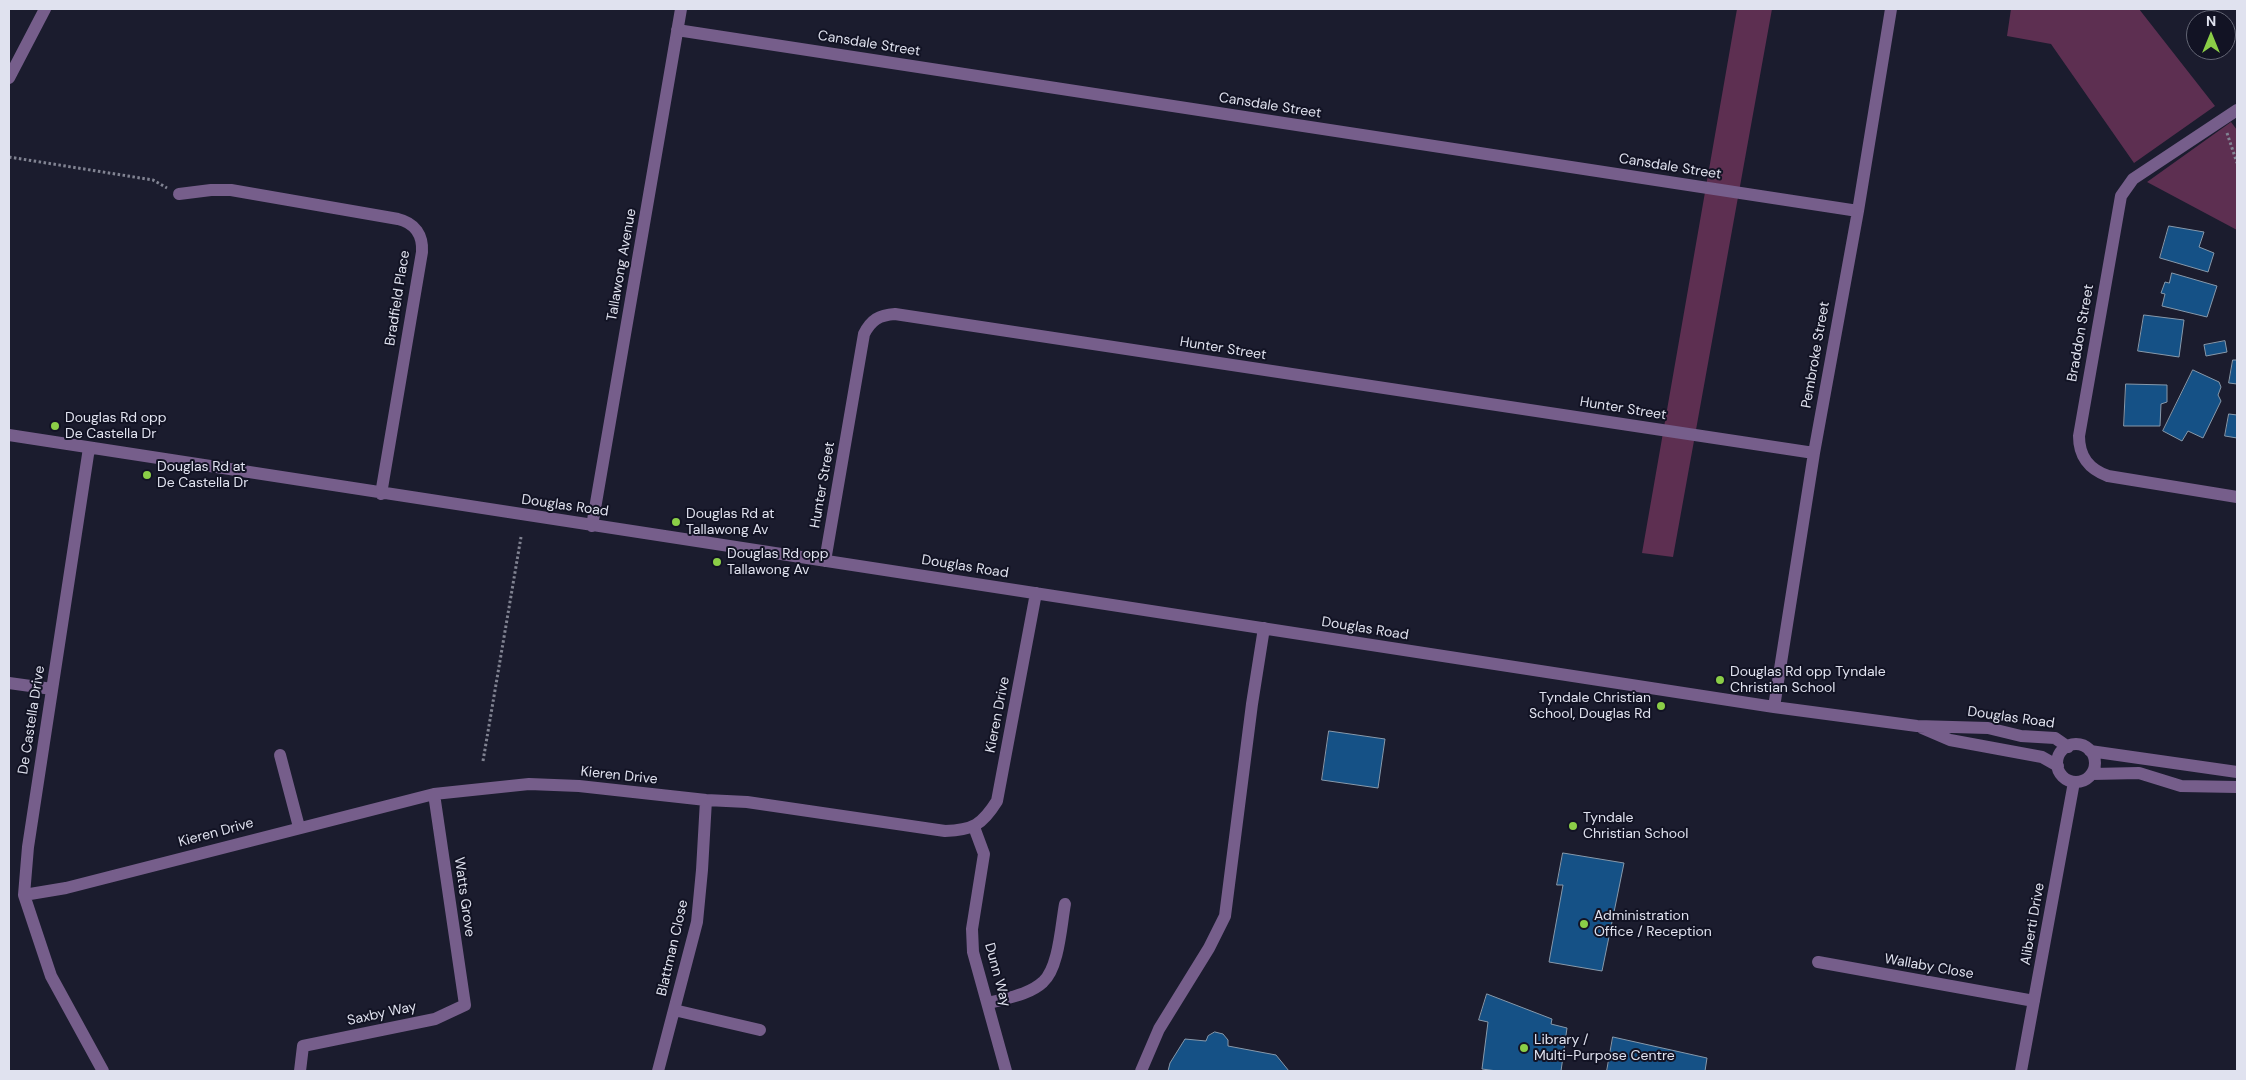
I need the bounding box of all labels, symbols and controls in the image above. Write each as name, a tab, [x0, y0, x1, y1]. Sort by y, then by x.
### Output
north arrow	[2186, 10, 2236, 60]
text: N	[2206, 12, 2216, 30]
street label: Cansdale Street	[817, 28, 921, 60]
street label: Cansdale Street	[1218, 90, 1322, 122]
street label: Cansdale Street	[1618, 151, 1722, 183]
street label: Tallawong Avenue	[604, 207, 640, 323]
street label: Bradfield Place	[382, 249, 414, 347]
street label: Braddon Street	[2064, 283, 2098, 383]
street label: Pembroke Street	[1798, 300, 1834, 410]
street label: Hunter Street	[1179, 334, 1267, 364]
street label: Hunter Street	[1579, 394, 1667, 424]
place label: Douglas Rd opp De Castella Dr	[65, 410, 166, 442]
marker: Douglas Rd opp De Castella Dr	[49, 420, 61, 432]
street label: Hunter Street	[807, 440, 839, 530]
place label: Douglas Rd at De Castella Dr	[157, 459, 248, 492]
marker: Douglas Rd at De Castella Dr	[141, 469, 153, 481]
street label: Douglas Road	[520, 492, 610, 520]
place label: Douglas Rd at Tallawong Av	[686, 506, 775, 538]
marker: Douglas Rd at Tallawong Av	[670, 516, 682, 528]
place label: Douglas Rd opp Tallawong Av	[727, 546, 828, 578]
street label: Douglas Road	[920, 552, 1010, 582]
marker: Douglas Rd opp Tallawong Av	[711, 556, 723, 568]
street label: Douglas Road	[1320, 614, 1410, 644]
place label: Douglas Rd opp Tyndale Christian School	[1730, 664, 1886, 696]
street label: De Castella Drive	[15, 665, 49, 775]
marker: Douglas Rd opp Tyndale Christian School	[1714, 674, 1726, 686]
street label: Kieren Drive	[982, 675, 1014, 755]
place label: Tyndale Christian School, Douglas Rd	[1529, 690, 1651, 722]
marker: Tyndale Christian School, Douglas Rd	[1655, 700, 1667, 712]
street label: Douglas Road	[1966, 704, 2056, 732]
street label: Kieren Drive	[580, 764, 658, 788]
place label: Tyndale Christian School	[1583, 810, 1688, 842]
street label: Kieren Drive	[177, 815, 255, 851]
marker: Tyndale Christian School	[1567, 820, 1579, 832]
street label: Watts Grove	[450, 856, 478, 938]
street label: Aliberti Drive	[2017, 881, 2049, 967]
street label: Blattman Close	[654, 898, 692, 998]
place label: Administration Office / Reception	[1594, 908, 1712, 940]
marker: Administration Office / Reception	[1578, 918, 1590, 930]
street label: Dunn Way	[980, 941, 1014, 1009]
street label: Wallaby Close	[1883, 951, 1975, 983]
street label: Saxby Way	[346, 998, 418, 1030]
place label: Library / Multi-Purpose Centre	[1534, 1032, 1675, 1064]
marker: Library / Multi-Purpose Centre	[1518, 1042, 1530, 1054]

